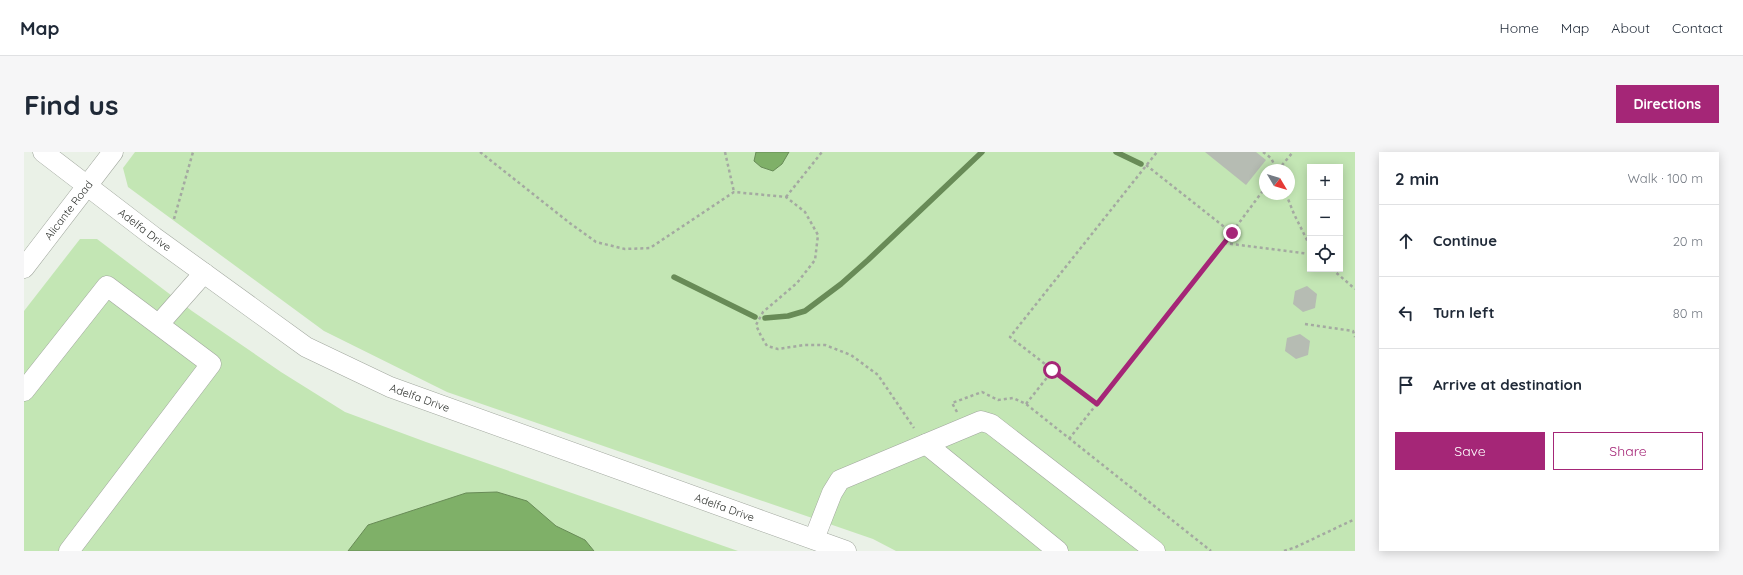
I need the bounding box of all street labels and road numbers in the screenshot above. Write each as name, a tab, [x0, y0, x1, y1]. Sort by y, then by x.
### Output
street label: Alicante Road	[41, 178, 96, 243]
street label: Adelfa Drive	[115, 205, 174, 254]
street label: Adelfa Drive	[388, 380, 452, 415]
street label: Adelfa Drive	[693, 490, 756, 525]

